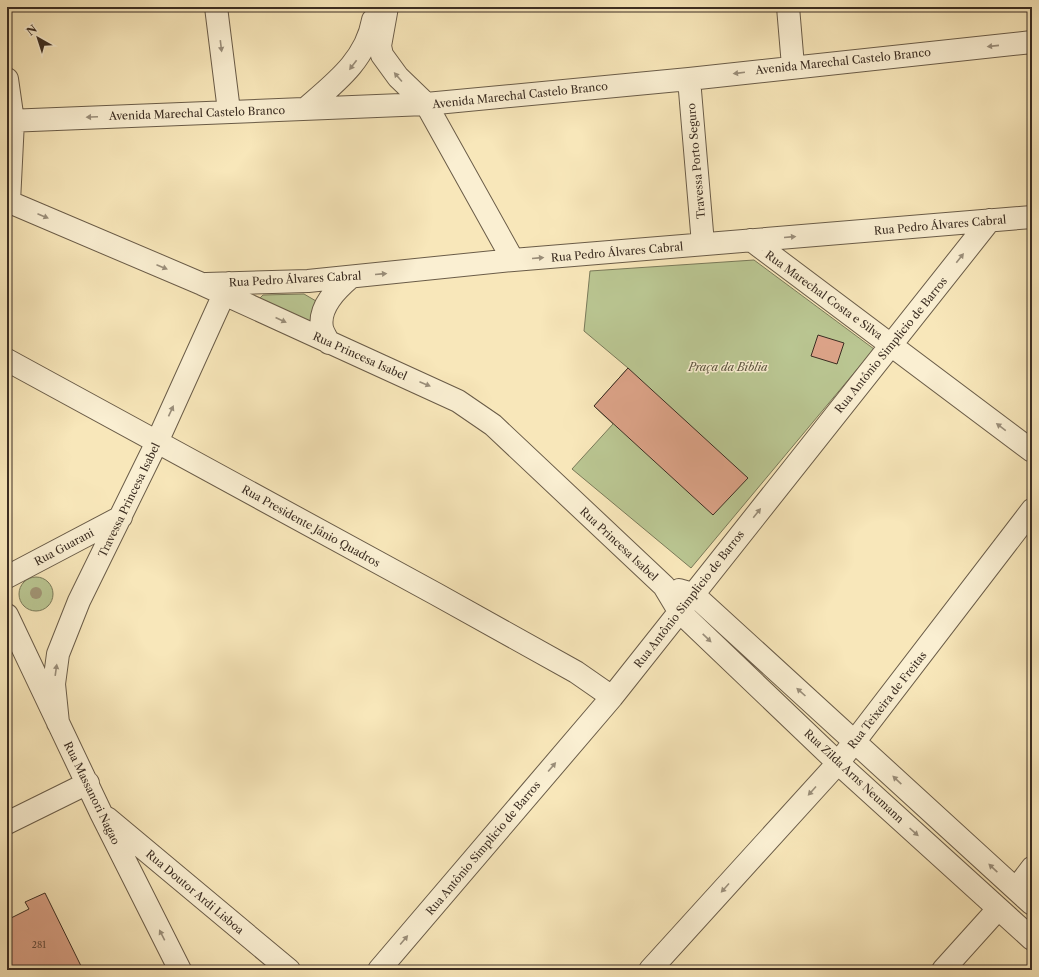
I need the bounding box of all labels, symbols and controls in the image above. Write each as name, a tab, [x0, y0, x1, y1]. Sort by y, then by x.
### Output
north arrow	[18, 18, 58, 58]
text: N	[24, 22, 40, 39]
one-way arrow	[218, 40, 224, 52]
one-way arrow	[987, 42, 999, 49]
street label: Avenida Marechal Castelo Branco	[754, 45, 932, 77]
one-way arrow	[349, 59, 357, 70]
one-way arrow	[733, 70, 745, 76]
one-way arrow	[394, 72, 403, 81]
street label: Avenida Marechal Castelo Branco	[431, 79, 609, 111]
street label: Travessa Porto Seguro	[684, 102, 708, 219]
street label: Avenida Marechal Castelo Branco	[108, 103, 286, 123]
one-way arrow	[86, 114, 98, 121]
street label: Rua Pedro Álvares Cabral	[873, 212, 1007, 238]
one-way arrow	[37, 213, 48, 219]
one-way arrow	[783, 234, 796, 241]
street label: Rua Pedro Álvares Cabral	[550, 239, 684, 265]
street label: Rua Marechal Costa e Silva	[763, 248, 886, 342]
one-way arrow	[956, 253, 965, 264]
one-way arrow	[532, 255, 544, 262]
one-way arrow	[157, 264, 168, 270]
street label: Rua Pedro Álvares Cabral	[228, 268, 362, 289]
one-way arrow	[375, 271, 387, 277]
street label: Rua Antônio Simplicio de Barros	[832, 274, 950, 416]
one-way arrow	[275, 317, 287, 323]
street label: Rua Princesa Isabel	[311, 329, 410, 383]
park label: Praça da Bíblia	[687, 360, 768, 374]
one-way arrow	[420, 382, 432, 388]
one-way arrow	[168, 405, 174, 417]
one-way arrow	[996, 423, 1006, 431]
street label: Travessa Princesa Isabel	[95, 440, 163, 560]
street label: Rua Presidente Jânio Quadros	[239, 482, 383, 570]
street label: Rua Princesa Isabel	[577, 504, 661, 584]
one-way arrow	[753, 508, 761, 519]
street label: Rua Guarani	[32, 525, 97, 569]
street label: Rua Antônio Simplicio de Barros	[631, 527, 747, 671]
one-way arrow	[702, 633, 712, 642]
street label: Rua Teixeira de Freitas	[845, 648, 930, 752]
one-way arrow	[53, 664, 59, 676]
one-way arrow	[796, 688, 806, 697]
street label: Rua Zilda Arns Neumann	[801, 726, 907, 826]
street label: Rua Massanori Nagao	[61, 739, 123, 847]
one-way arrow	[547, 762, 556, 771]
one-way arrow	[892, 775, 902, 785]
street label: Rua Antônio Simplicio de Barros	[423, 778, 543, 918]
one-way arrow	[808, 787, 817, 796]
one-way arrow	[909, 827, 919, 837]
street label: Rua Doutor Ardi Lisboa	[143, 847, 247, 937]
one-way arrow	[988, 863, 998, 873]
one-way arrow	[720, 882, 729, 893]
one-way arrow	[159, 929, 165, 941]
one-way arrow	[400, 935, 409, 946]
house number: 281	[32, 939, 46, 950]

